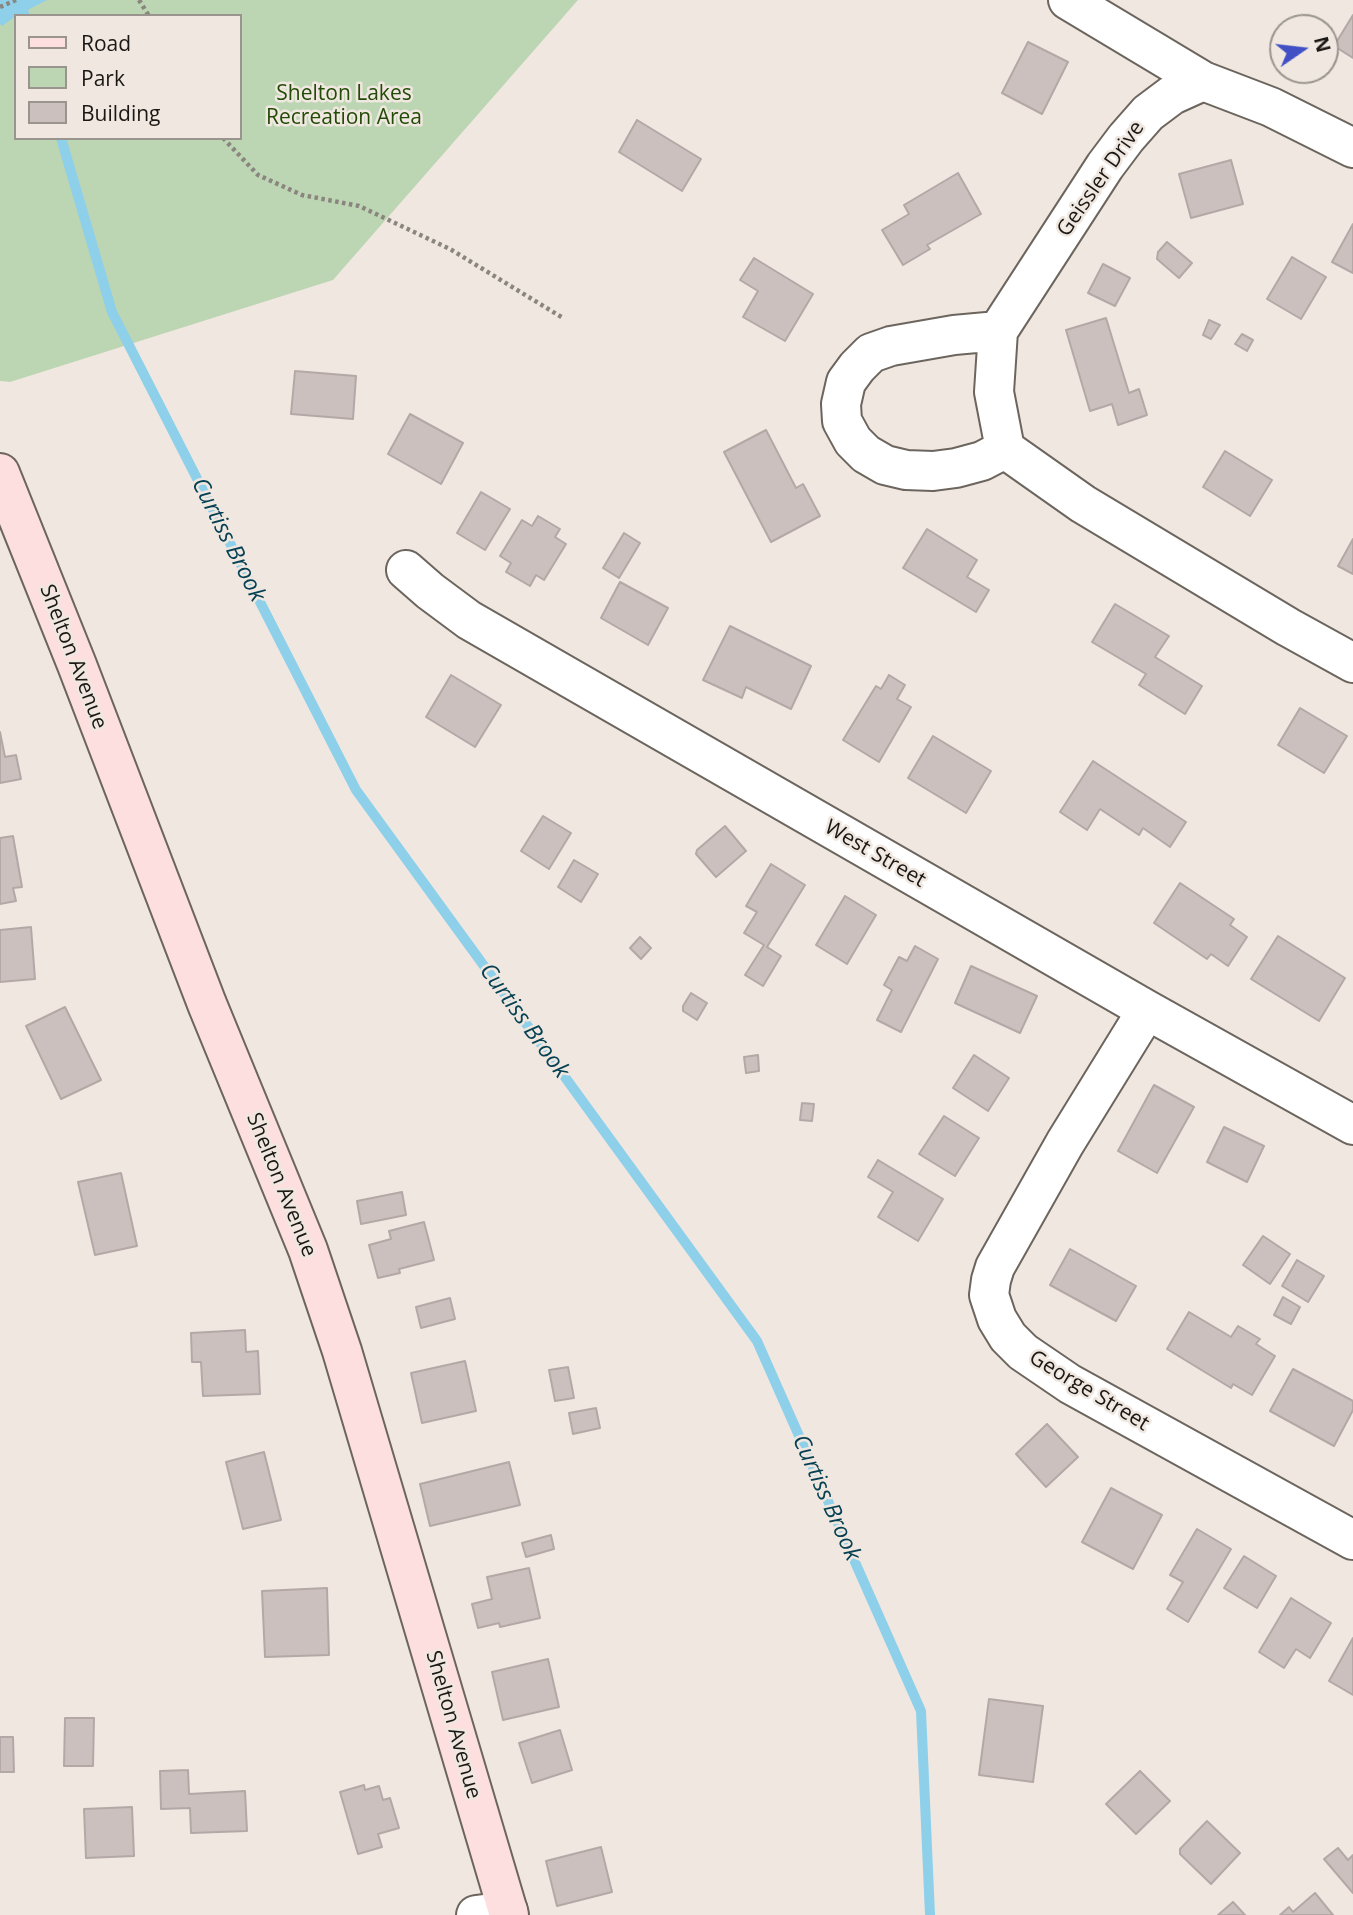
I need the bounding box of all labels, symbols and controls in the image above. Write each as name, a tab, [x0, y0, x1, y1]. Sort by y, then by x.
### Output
legend	[14, 14, 242, 140]
north arrow	[1269, 14, 1339, 84]
text: Road	[81, 29, 131, 57]
text: N	[1308, 34, 1337, 55]
text: Park	[81, 64, 125, 92]
park label: Shelton Lakes Recreation Area	[266, 81, 422, 131]
text: Building	[81, 99, 160, 127]
street label: Geissler Drive	[1052, 117, 1150, 241]
water label: Curtiss Brook	[185, 474, 271, 606]
street label: Shelton Avenue	[34, 581, 112, 733]
street label: West Street	[820, 815, 930, 893]
water label: Curtiss Brook	[473, 958, 575, 1084]
street label: Shelton Avenue	[241, 1109, 321, 1261]
street label: George Street	[1024, 1345, 1154, 1437]
water label: Curtiss Brook	[786, 1431, 866, 1565]
street label: Shelton Avenue	[420, 1648, 486, 1802]

